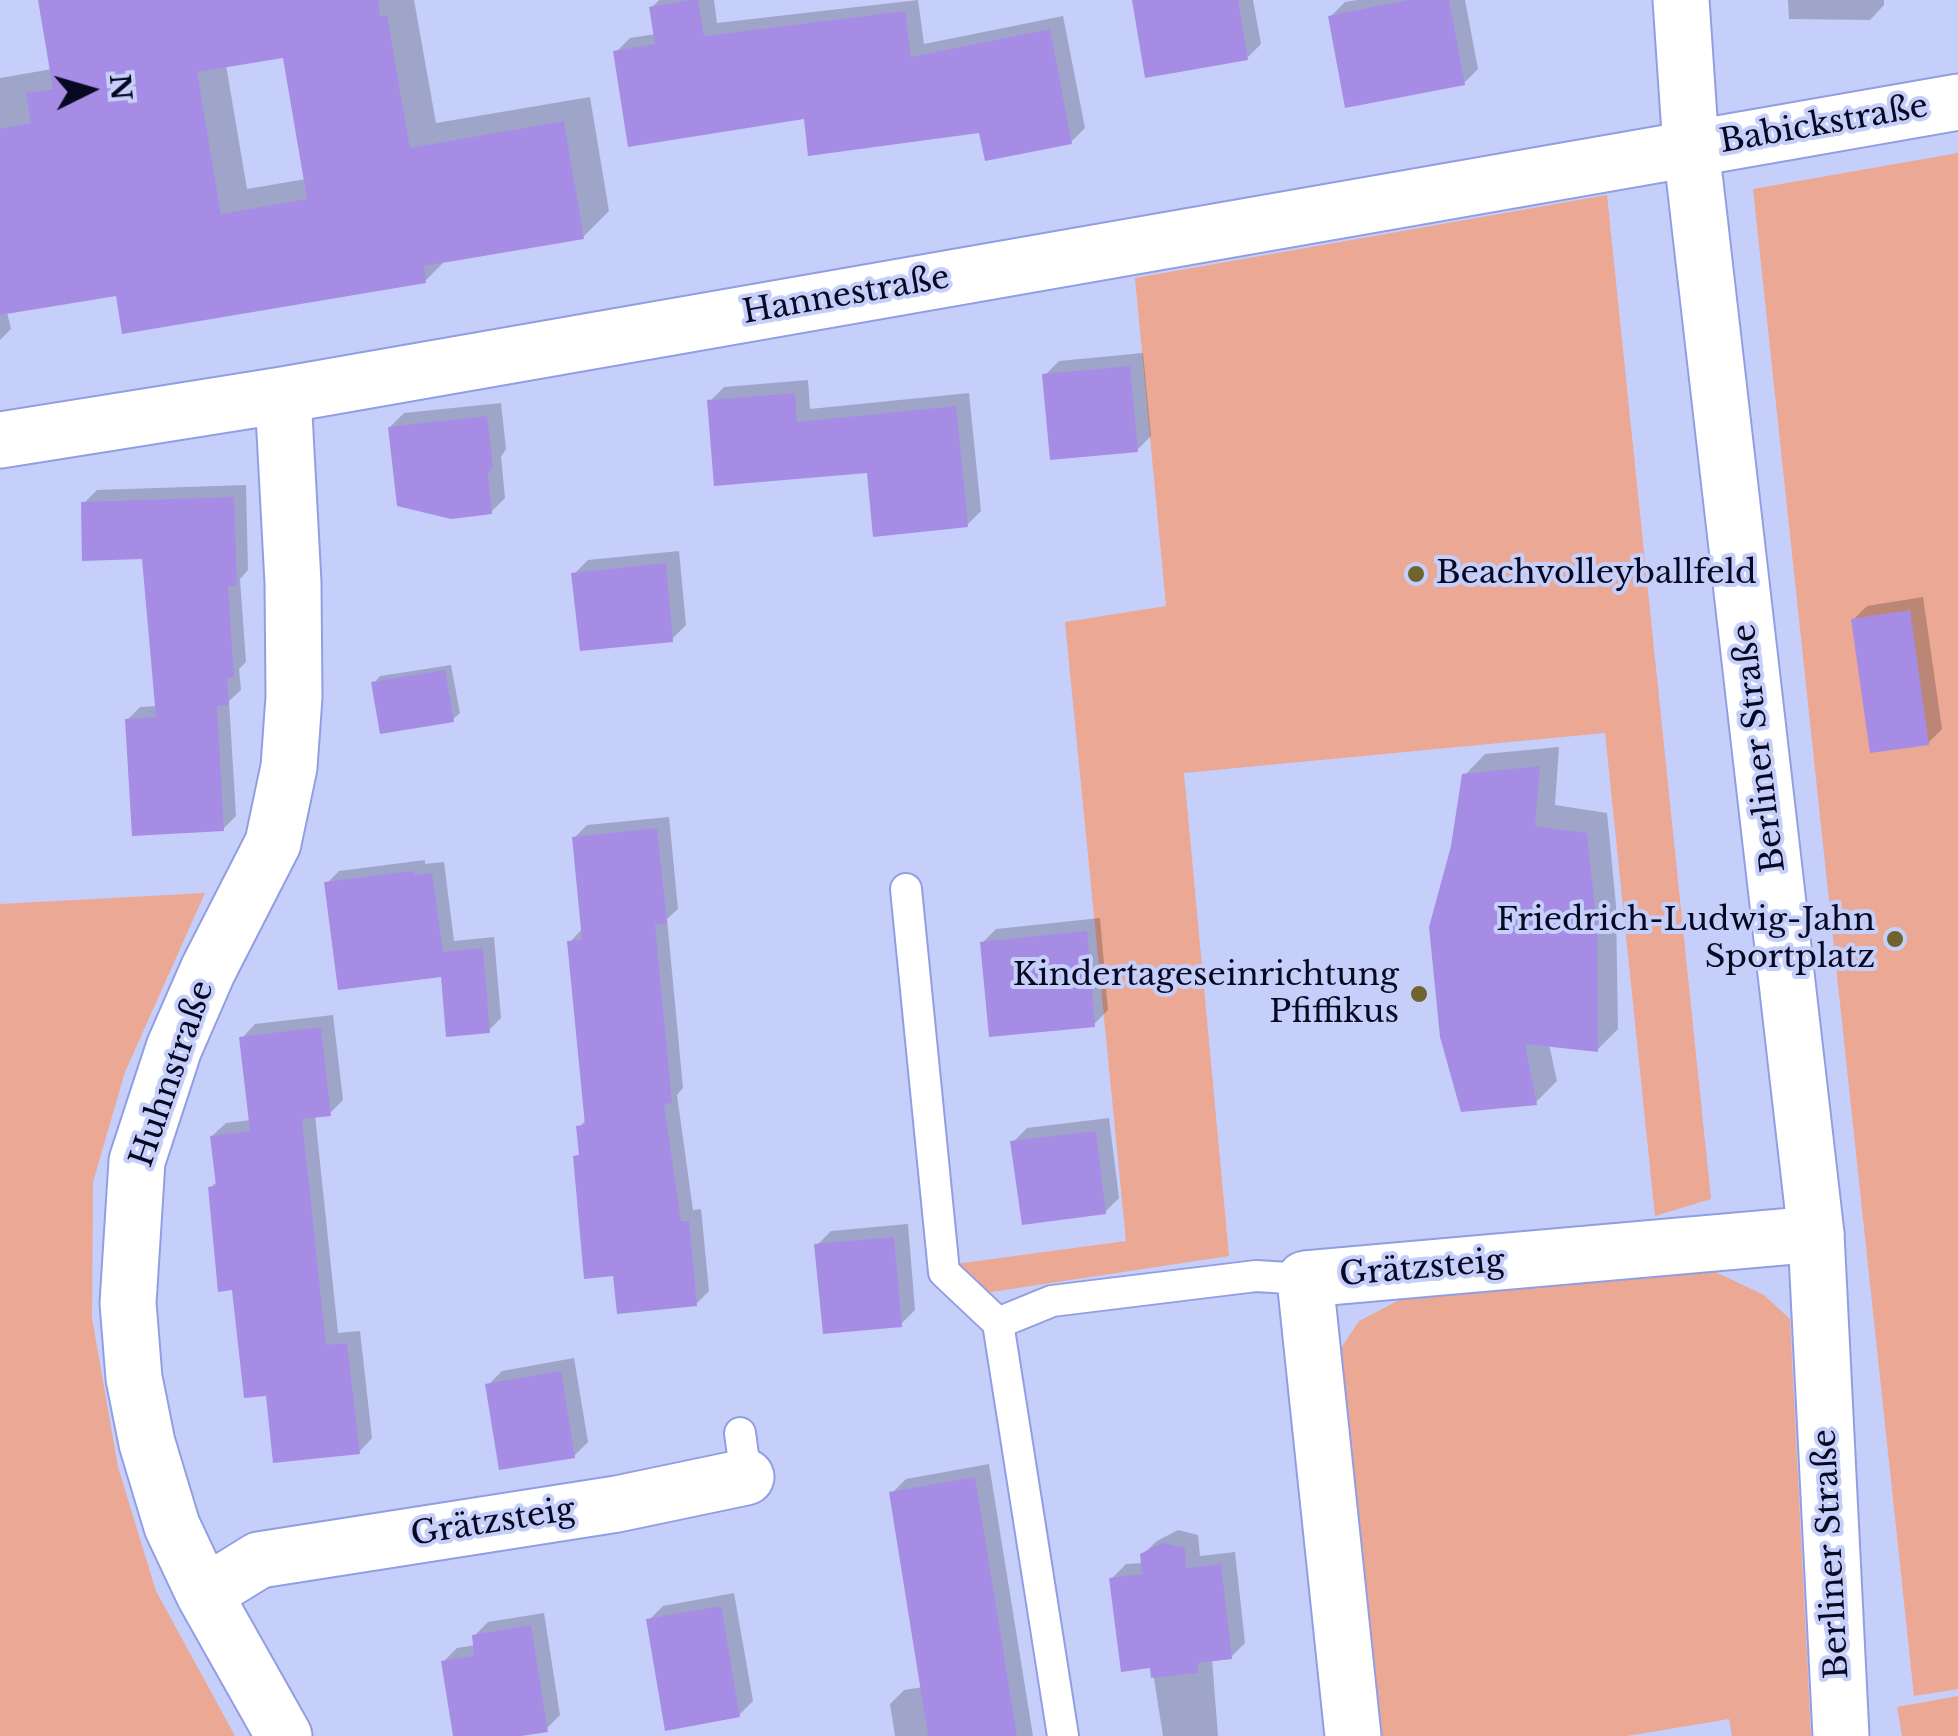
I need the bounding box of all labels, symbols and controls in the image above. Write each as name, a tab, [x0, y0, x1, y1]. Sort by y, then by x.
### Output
north arrow	[40, 40, 140, 140]
text: N	[102, 73, 139, 102]
street label: Babickstraße	[1717, 88, 1931, 162]
street label: Hannestraße	[739, 259, 953, 333]
place label: Beachvolleyballfeld	[1436, 555, 1757, 593]
marker: Beachvolleyballfeld	[1405, 563, 1427, 585]
street label: Berliner Straße	[1726, 622, 1794, 874]
place label: Friedrich-Ludwig-Jahn Sportplatz	[1496, 902, 1875, 977]
marker: Friedrich-Ludwig-Jahn Sportplatz	[1884, 928, 1906, 950]
place label: Kindertageseinrichtung Pfiffikus	[1013, 957, 1399, 1032]
street label: Huhnstraße	[123, 976, 223, 1172]
marker: Kindertageseinrichtung Pfiffikus	[1408, 983, 1430, 1005]
street label: Grätzsteig	[1338, 1243, 1506, 1295]
street label: Berliner Straße	[1806, 1428, 1858, 1680]
street label: Grätzsteig	[408, 1491, 578, 1555]

